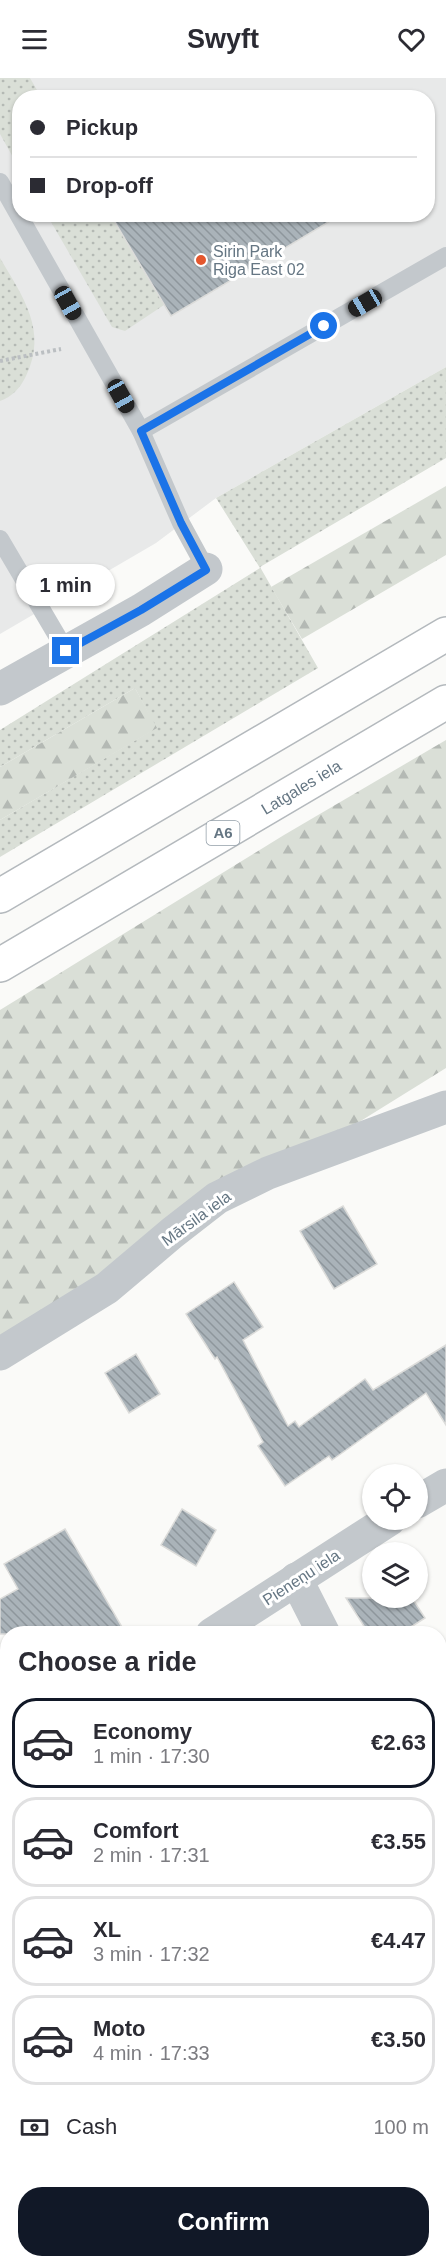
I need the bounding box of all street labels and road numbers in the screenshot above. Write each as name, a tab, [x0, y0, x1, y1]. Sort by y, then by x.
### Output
street label: Latgales iela	[258, 757, 344, 818]
road number: A6	[206, 821, 240, 845]
street label: Mārsila iela	[159, 1188, 234, 1249]
street label: Pieneņu iela	[260, 1546, 343, 1609]

